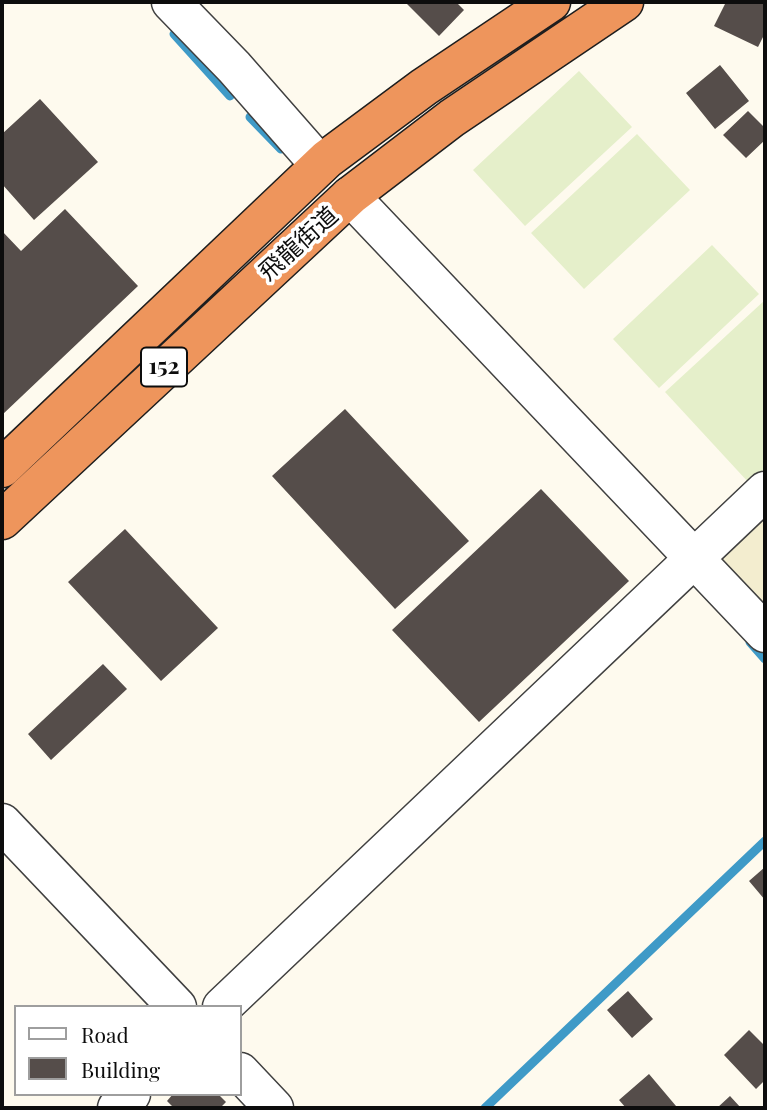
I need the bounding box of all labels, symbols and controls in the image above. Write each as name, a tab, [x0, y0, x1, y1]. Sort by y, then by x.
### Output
street label: 飛龍街道	[254, 201, 344, 287]
road number: 152	[141, 348, 187, 386]
legend	[14, 1005, 242, 1096]
text: Road	[81, 1020, 129, 1048]
text: Building	[81, 1055, 160, 1083]

